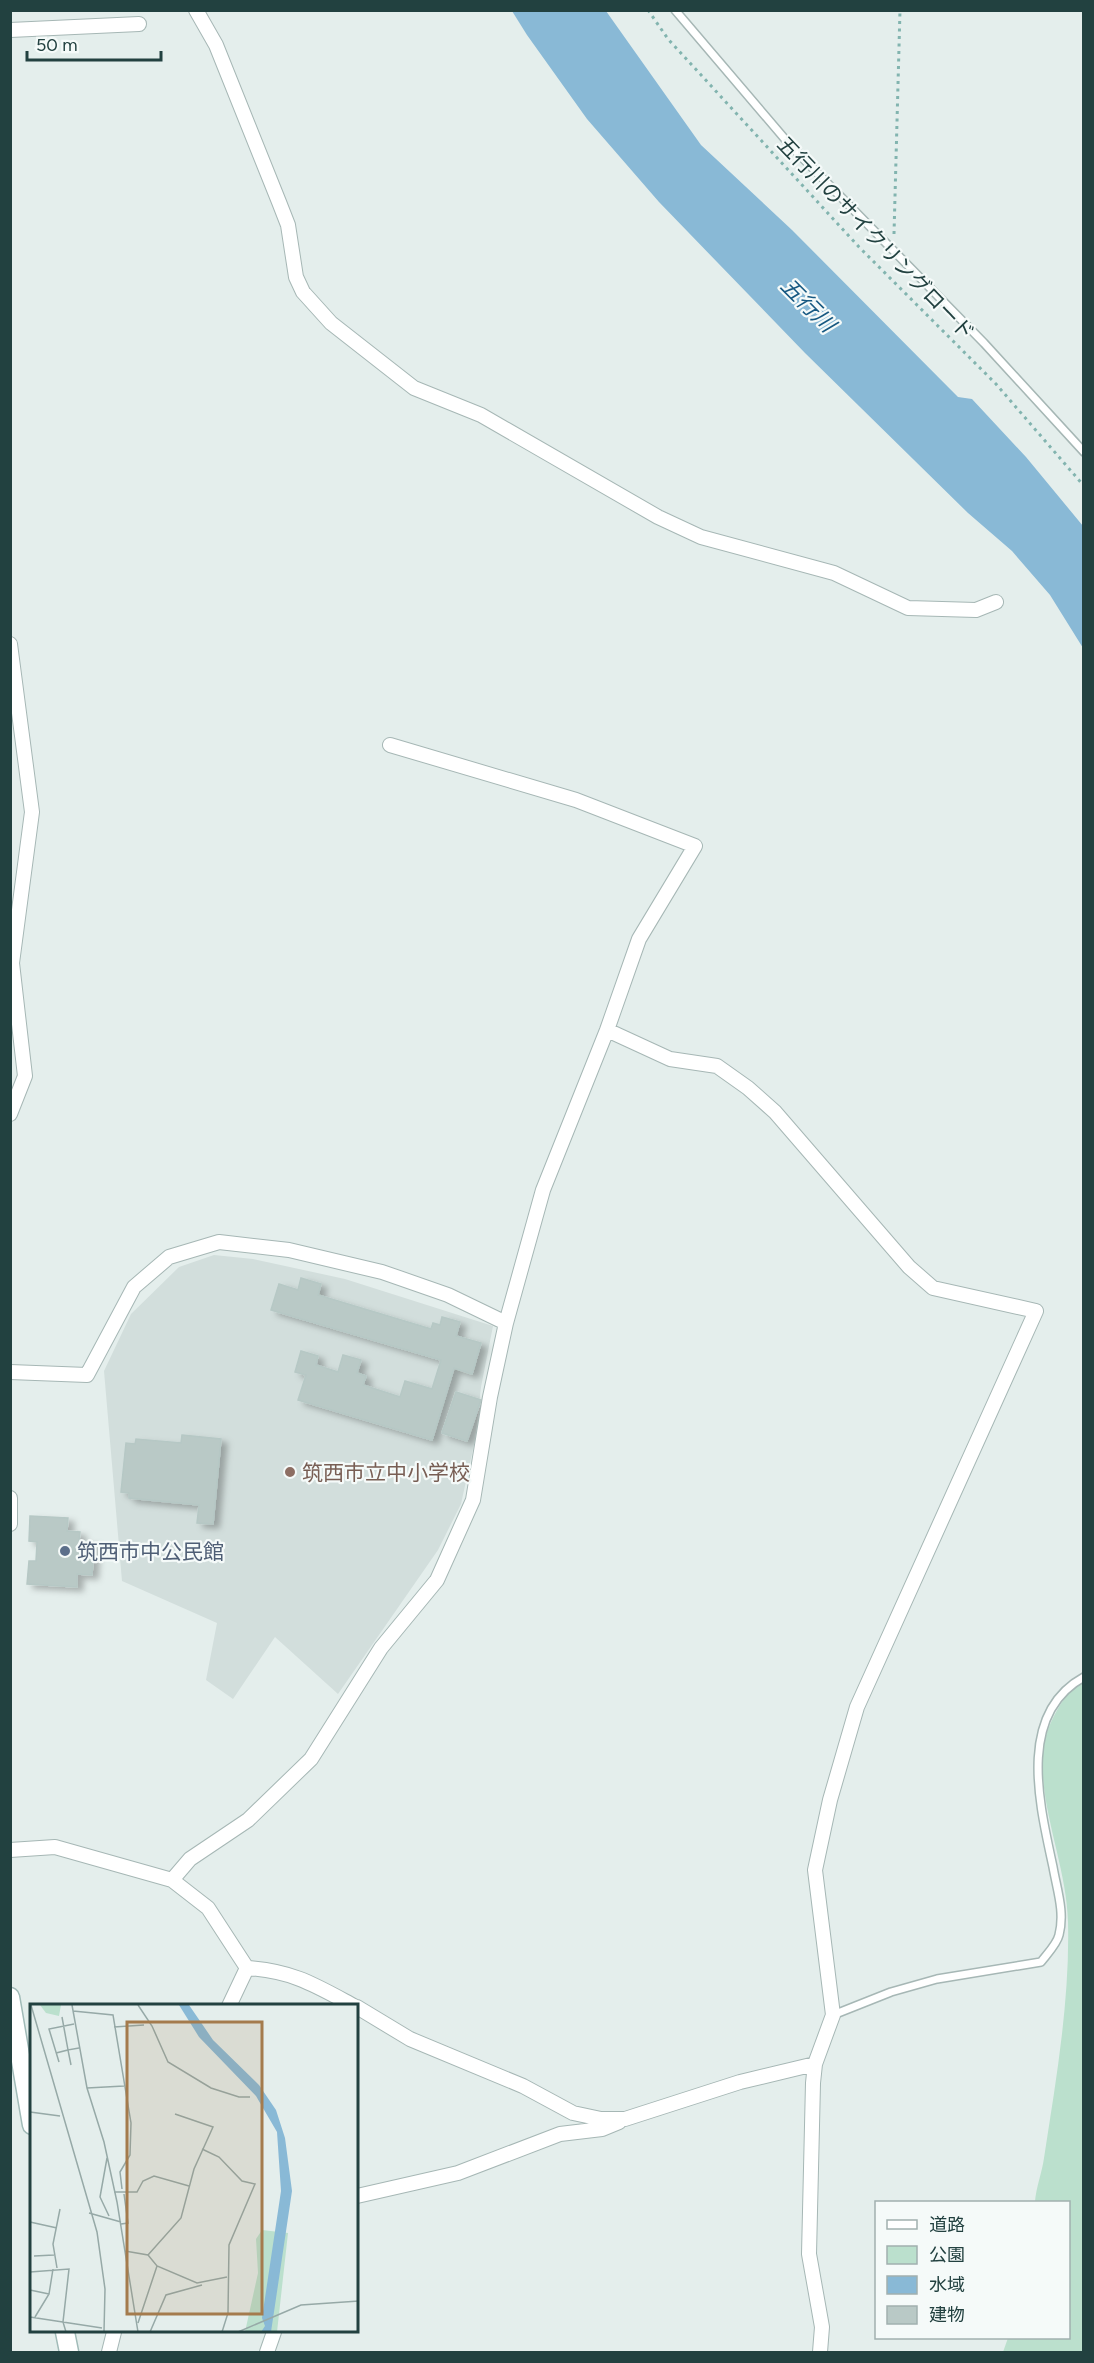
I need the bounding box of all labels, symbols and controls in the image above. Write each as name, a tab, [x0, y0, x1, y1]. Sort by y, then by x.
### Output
scale bar	[27, 24, 160, 62]
text: 50 m	[36, 34, 78, 56]
street label: 五行川のサイクリングロード	[772, 131, 980, 345]
water label: 五行川	[775, 272, 841, 338]
place label: 筑西市立中小学校	[302, 1460, 470, 1485]
marker: 筑西市立中小学校	[283, 1465, 297, 1479]
place label: 筑西市中公民館	[77, 1539, 224, 1564]
marker: 筑西市中公民館	[58, 1544, 72, 1558]
inset map	[30, 2004, 358, 2333]
legend	[875, 2201, 1070, 2339]
text: 道路	[929, 2214, 965, 2236]
text: 公園	[929, 2244, 965, 2266]
text: 水域	[929, 2274, 965, 2296]
text: 建物	[929, 2304, 965, 2326]

